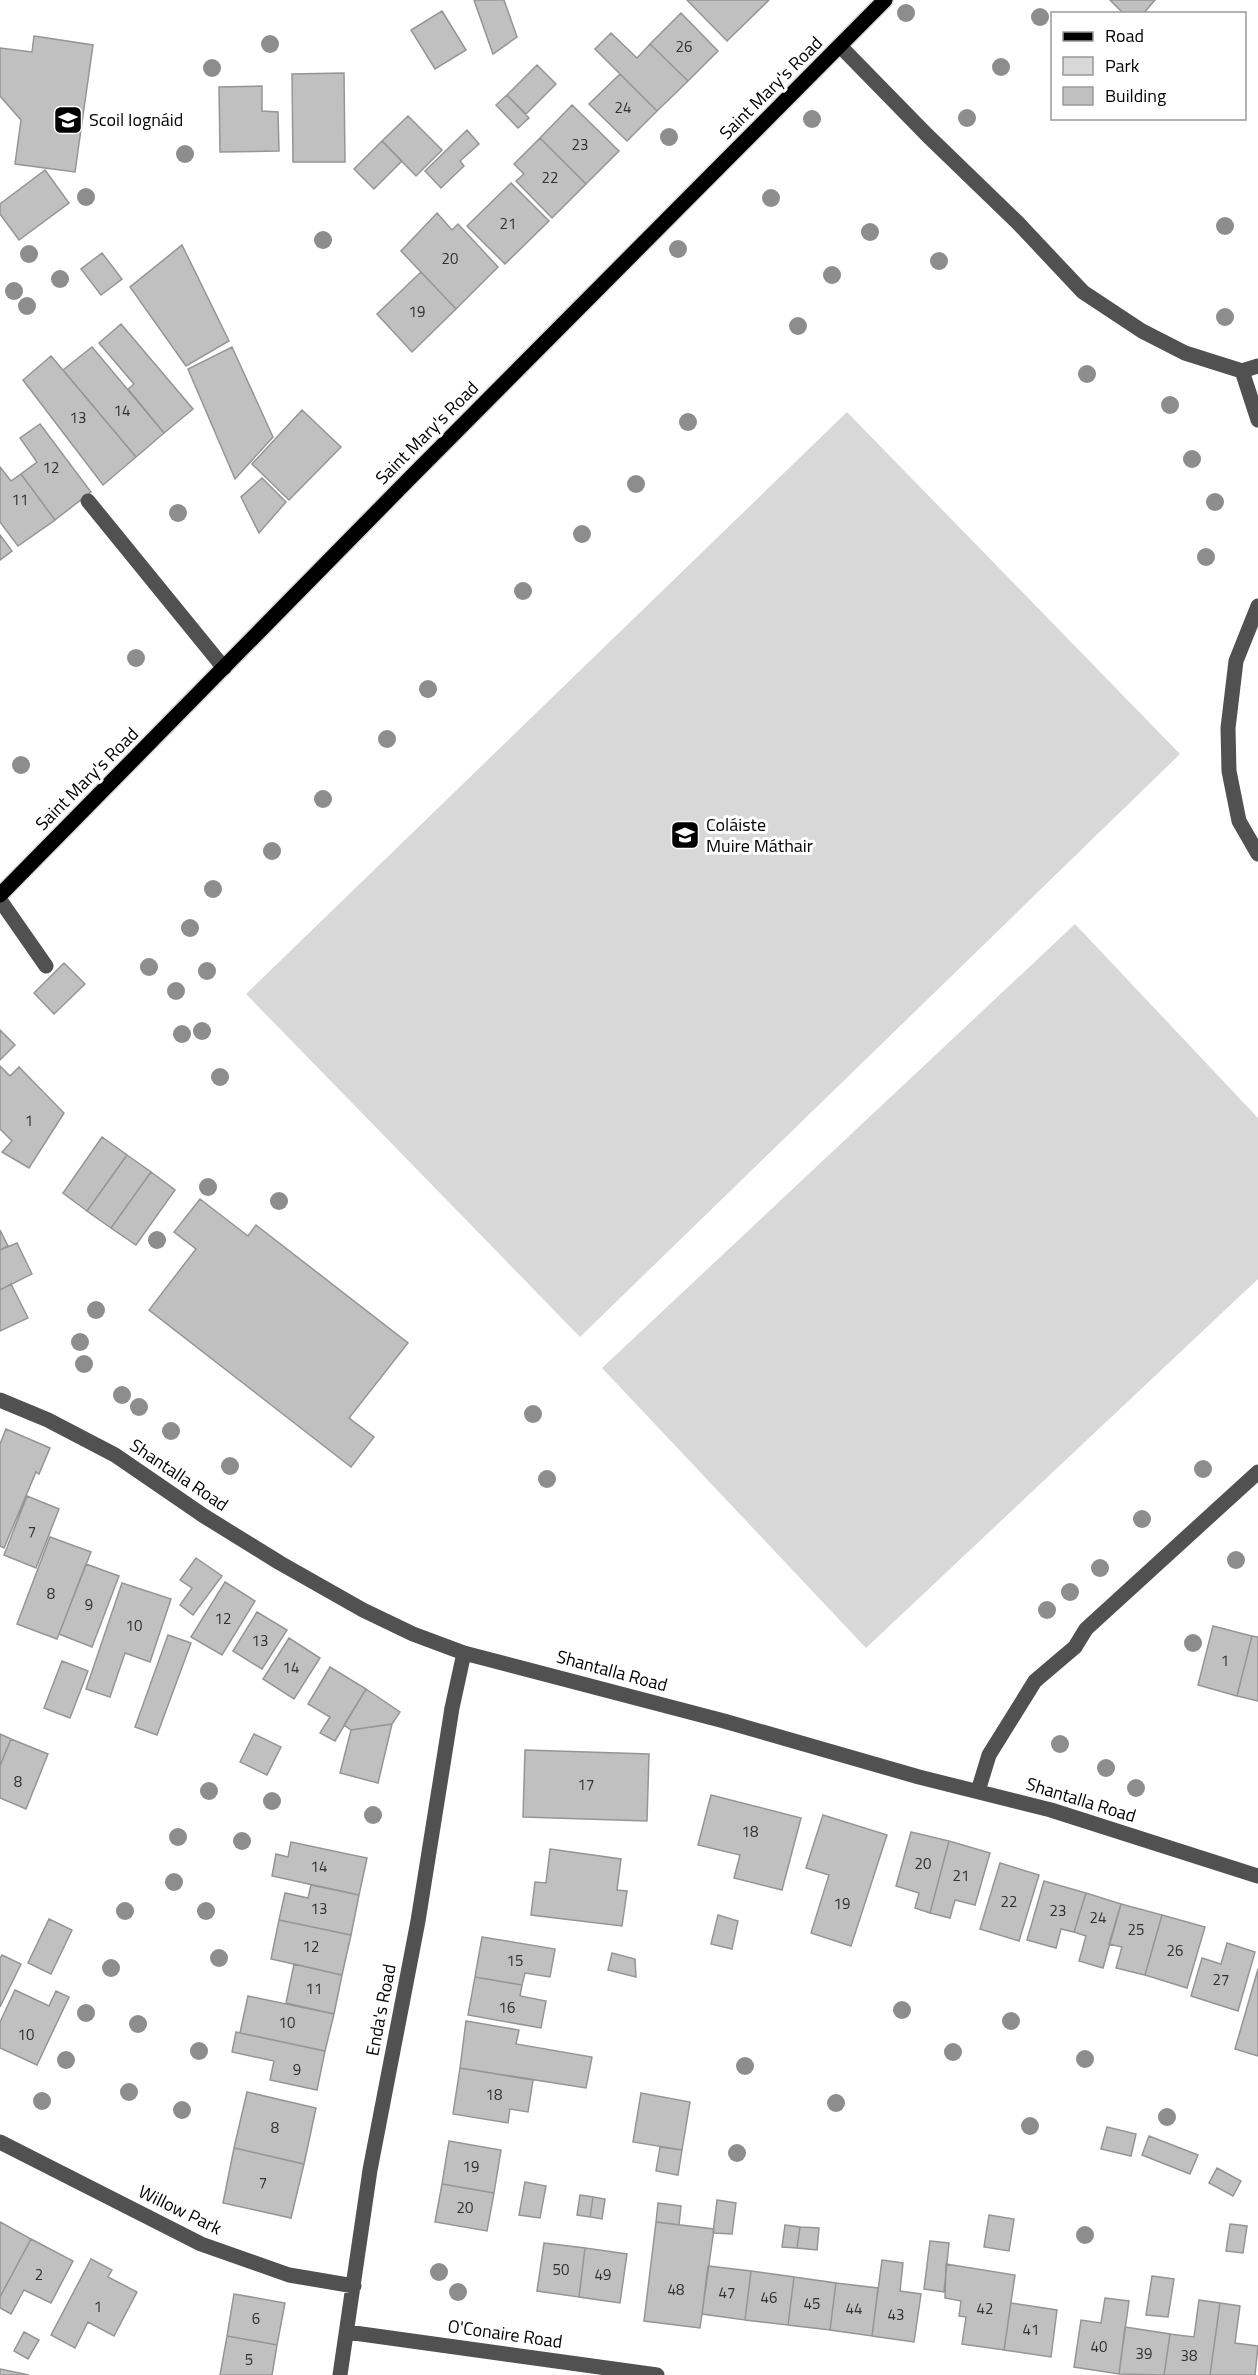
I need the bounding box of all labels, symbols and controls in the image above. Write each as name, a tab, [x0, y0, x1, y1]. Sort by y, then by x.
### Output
legend	[1051, 12, 1246, 120]
text: Road	[1105, 22, 1144, 49]
street label: Saint Mary's Road	[713, 30, 828, 145]
house number: 26	[676, 35, 692, 58]
text: Park	[1105, 52, 1140, 79]
text: Building	[1105, 82, 1166, 109]
house number: 24	[615, 96, 631, 119]
school or university icon: Scoil Iognáid	[52, 104, 84, 136]
place label: Scoil Iognáid	[89, 106, 183, 133]
house number: 23	[572, 133, 588, 156]
house number: 22	[542, 166, 558, 189]
house number: 21	[500, 212, 516, 235]
house number: 20	[442, 247, 458, 270]
house number: 19	[409, 300, 425, 323]
street label: Saint Mary's Road	[369, 375, 484, 490]
house number: 14	[114, 399, 130, 422]
house number: 13	[70, 406, 86, 429]
house number: 12	[43, 456, 59, 479]
house number: 11	[12, 488, 28, 511]
street label: Saint Mary's Road	[29, 721, 144, 836]
place label: Coláiste Muire Máthair	[706, 811, 813, 859]
school or university icon: Coláiste Muire Máthair	[669, 819, 701, 851]
house number: 1	[25, 1109, 33, 1132]
street label: Shantalla Road	[125, 1432, 234, 1518]
house number: 7	[28, 1520, 36, 1543]
house number: 8	[47, 1582, 55, 1605]
house number: 9	[85, 1593, 93, 1616]
house number: 12	[215, 1607, 231, 1630]
house number: 10	[126, 1614, 142, 1637]
house number: 13	[252, 1629, 268, 1652]
street label: Shantalla Road	[554, 1643, 671, 1698]
house number: 1	[1221, 1649, 1229, 1672]
house number: 14	[283, 1656, 299, 1679]
house number: 8	[14, 1770, 22, 1793]
street label: Shantalla Road	[1023, 1770, 1139, 1829]
house number: 17	[578, 1773, 594, 1796]
house number: 18	[742, 1820, 758, 1843]
house number: 20	[915, 1852, 931, 1875]
house number: 14	[311, 1855, 327, 1878]
house number: 21	[953, 1864, 969, 1887]
house number: 22	[1001, 1890, 1017, 1913]
house number: 19	[834, 1892, 850, 1915]
house number: 13	[311, 1897, 327, 1920]
house number: 23	[1050, 1899, 1066, 1922]
house number: 24	[1090, 1906, 1106, 1929]
house number: 25	[1128, 1918, 1144, 1941]
house number: 12	[303, 1935, 319, 1958]
house number: 26	[1167, 1939, 1183, 1962]
house number: 15	[507, 1949, 523, 1972]
street label: Enda's Road	[358, 1962, 403, 2058]
house number: 27	[1213, 1968, 1229, 1991]
house number: 11	[306, 1977, 322, 2000]
house number: 16	[499, 1996, 515, 2019]
house number: 10	[279, 2011, 295, 2034]
house number: 10	[18, 2023, 34, 2046]
house number: 9	[293, 2058, 301, 2081]
house number: 18	[486, 2083, 502, 2106]
house number: 8	[271, 2116, 279, 2139]
house number: 19	[463, 2155, 479, 2178]
house number: 7	[259, 2171, 267, 2194]
street label: Willow Park	[134, 2178, 227, 2242]
house number: 20	[457, 2196, 473, 2219]
house number: 50	[553, 2258, 569, 2281]
house number: 2	[35, 2263, 43, 2286]
house number: 49	[595, 2263, 611, 2286]
house number: 48	[668, 2278, 684, 2301]
house number: 47	[719, 2281, 735, 2304]
house number: 46	[761, 2286, 777, 2309]
house number: 45	[804, 2292, 820, 2315]
house number: 1	[94, 2295, 102, 2318]
house number: 44	[846, 2297, 862, 2320]
house number: 42	[977, 2297, 993, 2320]
house number: 43	[888, 2303, 904, 2326]
house number: 6	[252, 2307, 260, 2330]
street label: O'Conaire Road	[446, 2312, 564, 2355]
house number: 41	[1023, 2318, 1039, 2341]
house number: 40	[1091, 2335, 1107, 2358]
house number: 39	[1136, 2342, 1152, 2365]
house number: 38	[1181, 2344, 1197, 2367]
house number: 5	[245, 2348, 253, 2371]

